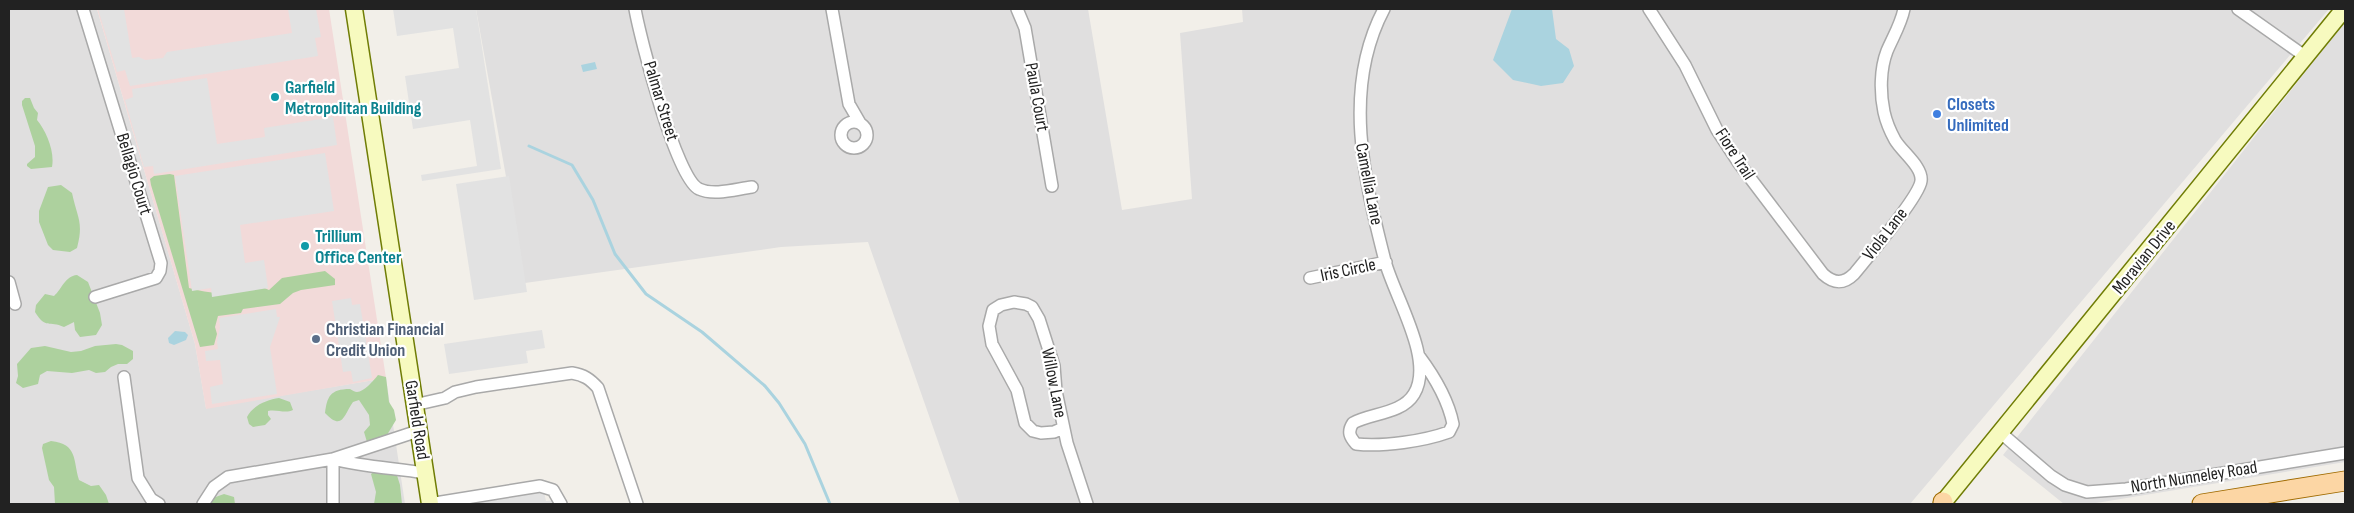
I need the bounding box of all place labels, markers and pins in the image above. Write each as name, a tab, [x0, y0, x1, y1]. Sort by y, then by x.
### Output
place label: Garfield Metropolitan Building	[285, 77, 422, 119]
marker: Garfield Metropolitan Building	[269, 91, 281, 103]
place label: Closets Unlimited	[1947, 94, 2009, 136]
marker: Closets Unlimited	[1931, 108, 1943, 120]
place label: Trillium Office Center	[315, 226, 402, 268]
marker: Trillium Office Center	[299, 240, 311, 252]
place label: Christian Financial Credit Union	[326, 319, 444, 361]
marker: Christian Financial Credit Union	[310, 333, 322, 345]

